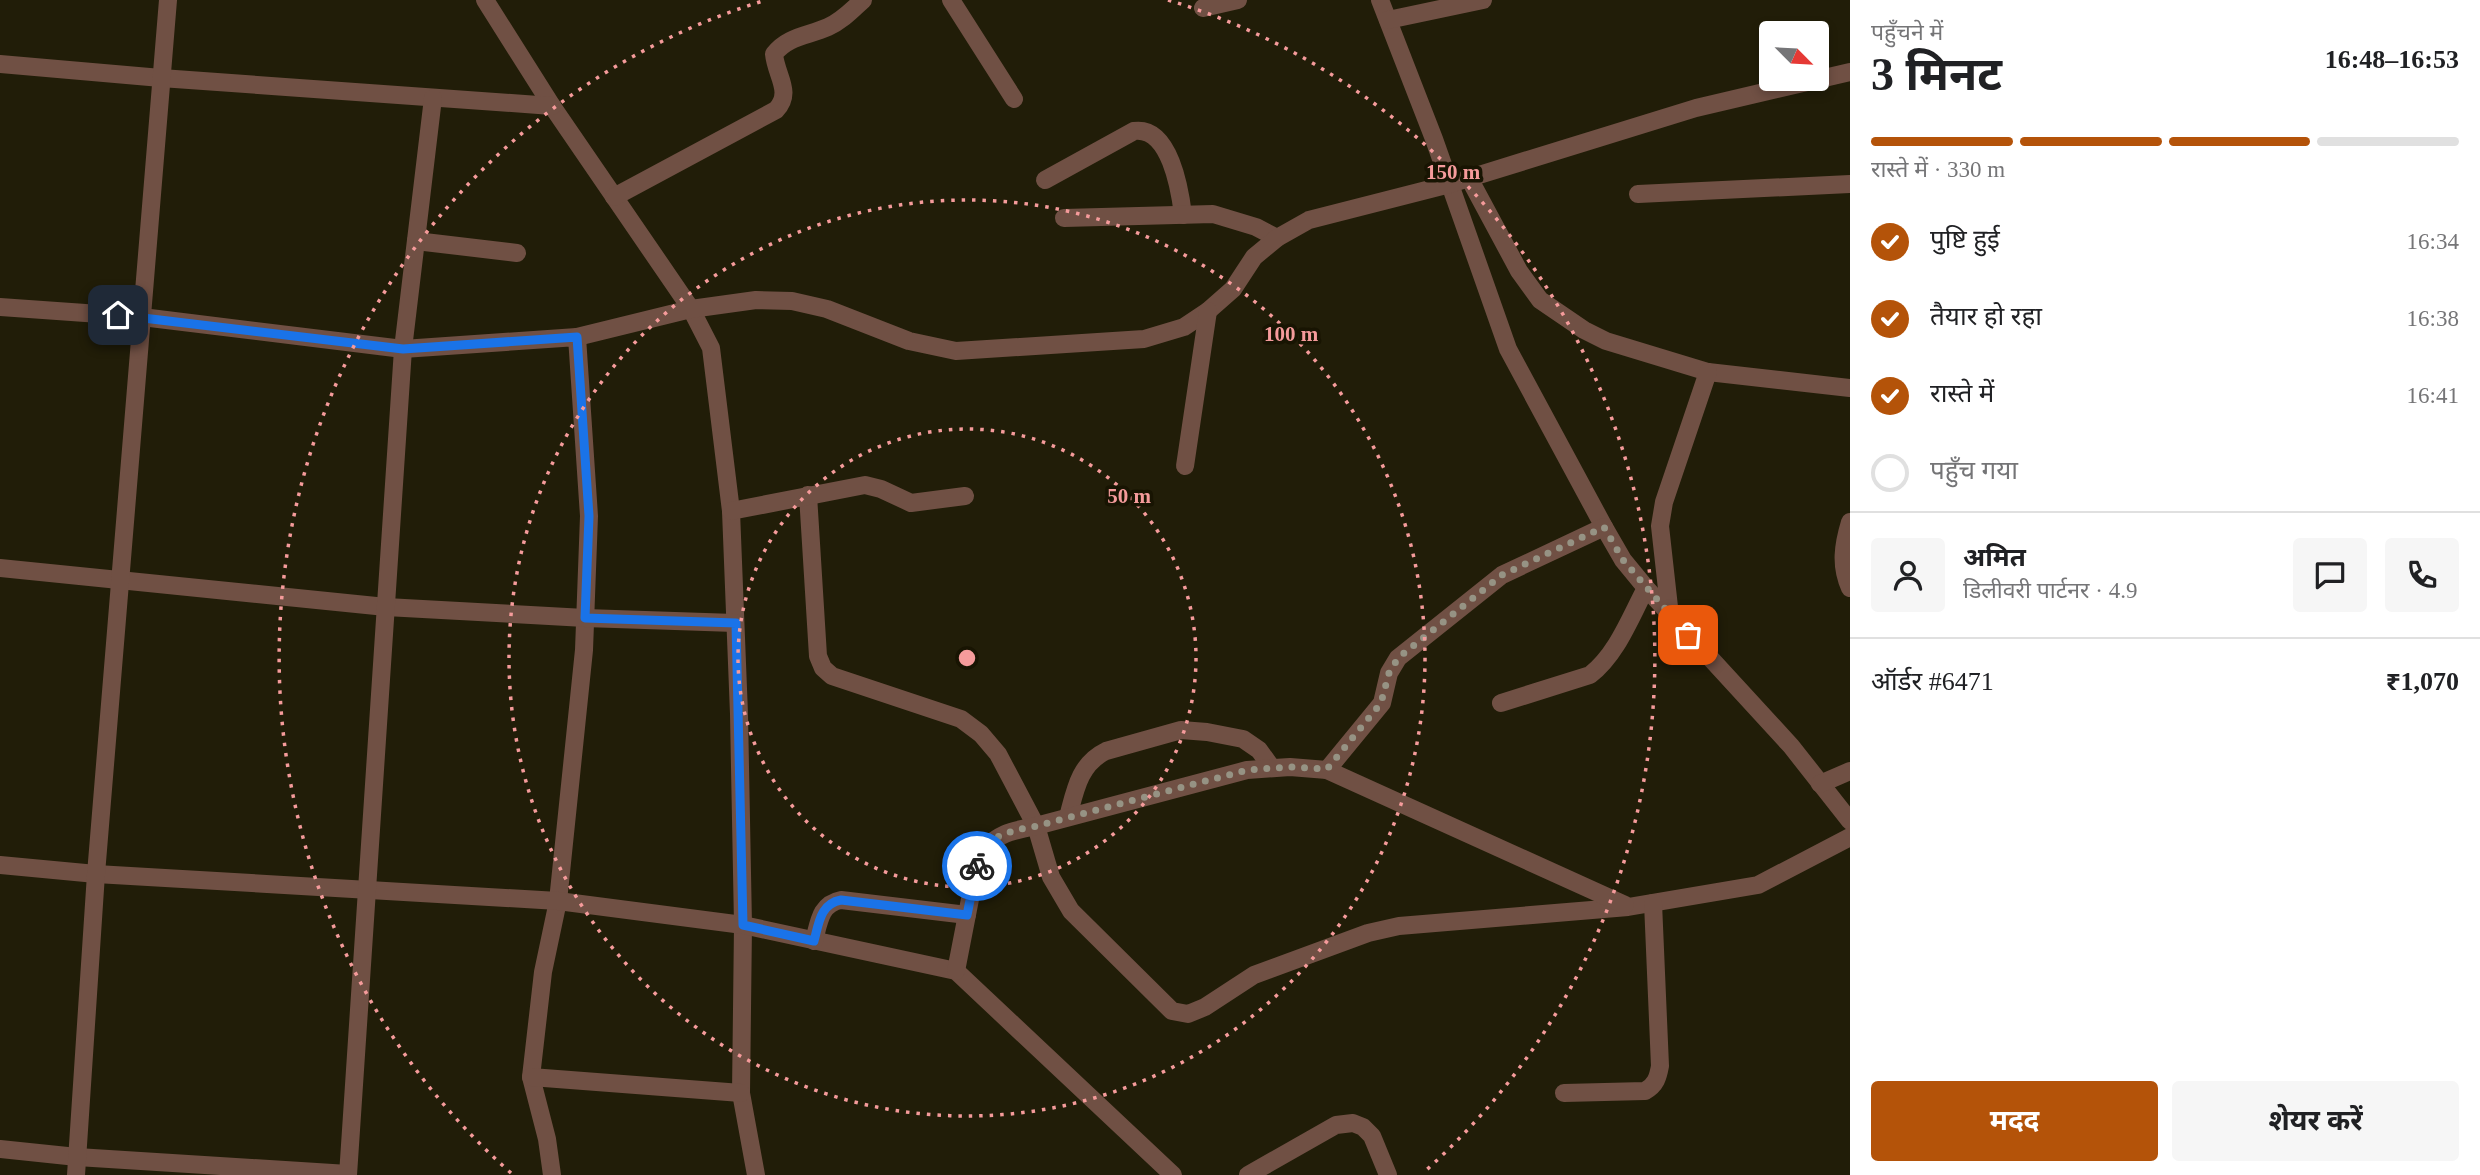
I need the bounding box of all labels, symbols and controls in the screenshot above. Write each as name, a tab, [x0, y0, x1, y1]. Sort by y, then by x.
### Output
text: पहुँचने में	[1871, 20, 1943, 45]
north arrow	[1759, 21, 1829, 91]
map controls	[1759, 21, 1829, 91]
text: 16:48–16:53	[2325, 45, 2459, 74]
text: 3 मिनट	[1871, 49, 2002, 100]
text: रास्ते में · 330 m	[1871, 157, 2005, 182]
text: 150 m	[1426, 160, 1481, 184]
icon: check	[1871, 223, 1909, 261]
text: पुष्टि हुई	[1930, 225, 2000, 254]
text: 16:34	[2407, 229, 2459, 254]
pin	[88, 285, 148, 345]
icon: home	[99, 296, 137, 334]
icon: check	[1871, 300, 1909, 338]
text: तैयार हो रहा	[1930, 302, 2042, 331]
text: 16:38	[2407, 306, 2459, 331]
text: 100 m	[1264, 322, 1319, 346]
icon: check	[1871, 377, 1909, 415]
text: रास्ते में	[1930, 379, 1994, 408]
text: 16:41	[2407, 383, 2459, 408]
text: पहुँच गया	[1930, 456, 2018, 485]
text: 50 m	[1107, 484, 1151, 508]
button: person	[1871, 538, 1945, 612]
button: chat	[2293, 538, 2367, 612]
button: phone	[2385, 538, 2459, 612]
text: अमित	[1963, 543, 2026, 572]
text: डिलीवरी पार्टनर · 4.9	[1963, 578, 2137, 603]
pin	[1658, 605, 1718, 665]
icon: bag	[1669, 616, 1707, 654]
centre of rings	[955, 646, 979, 670]
text: ऑर्डर #6471	[1871, 667, 1994, 696]
text: ₹1,070	[2386, 667, 2459, 696]
courier	[942, 831, 1012, 901]
icon: bike	[958, 847, 996, 885]
button: मदद	[1871, 1081, 2158, 1161]
button: शेयर करें	[2172, 1081, 2459, 1161]

